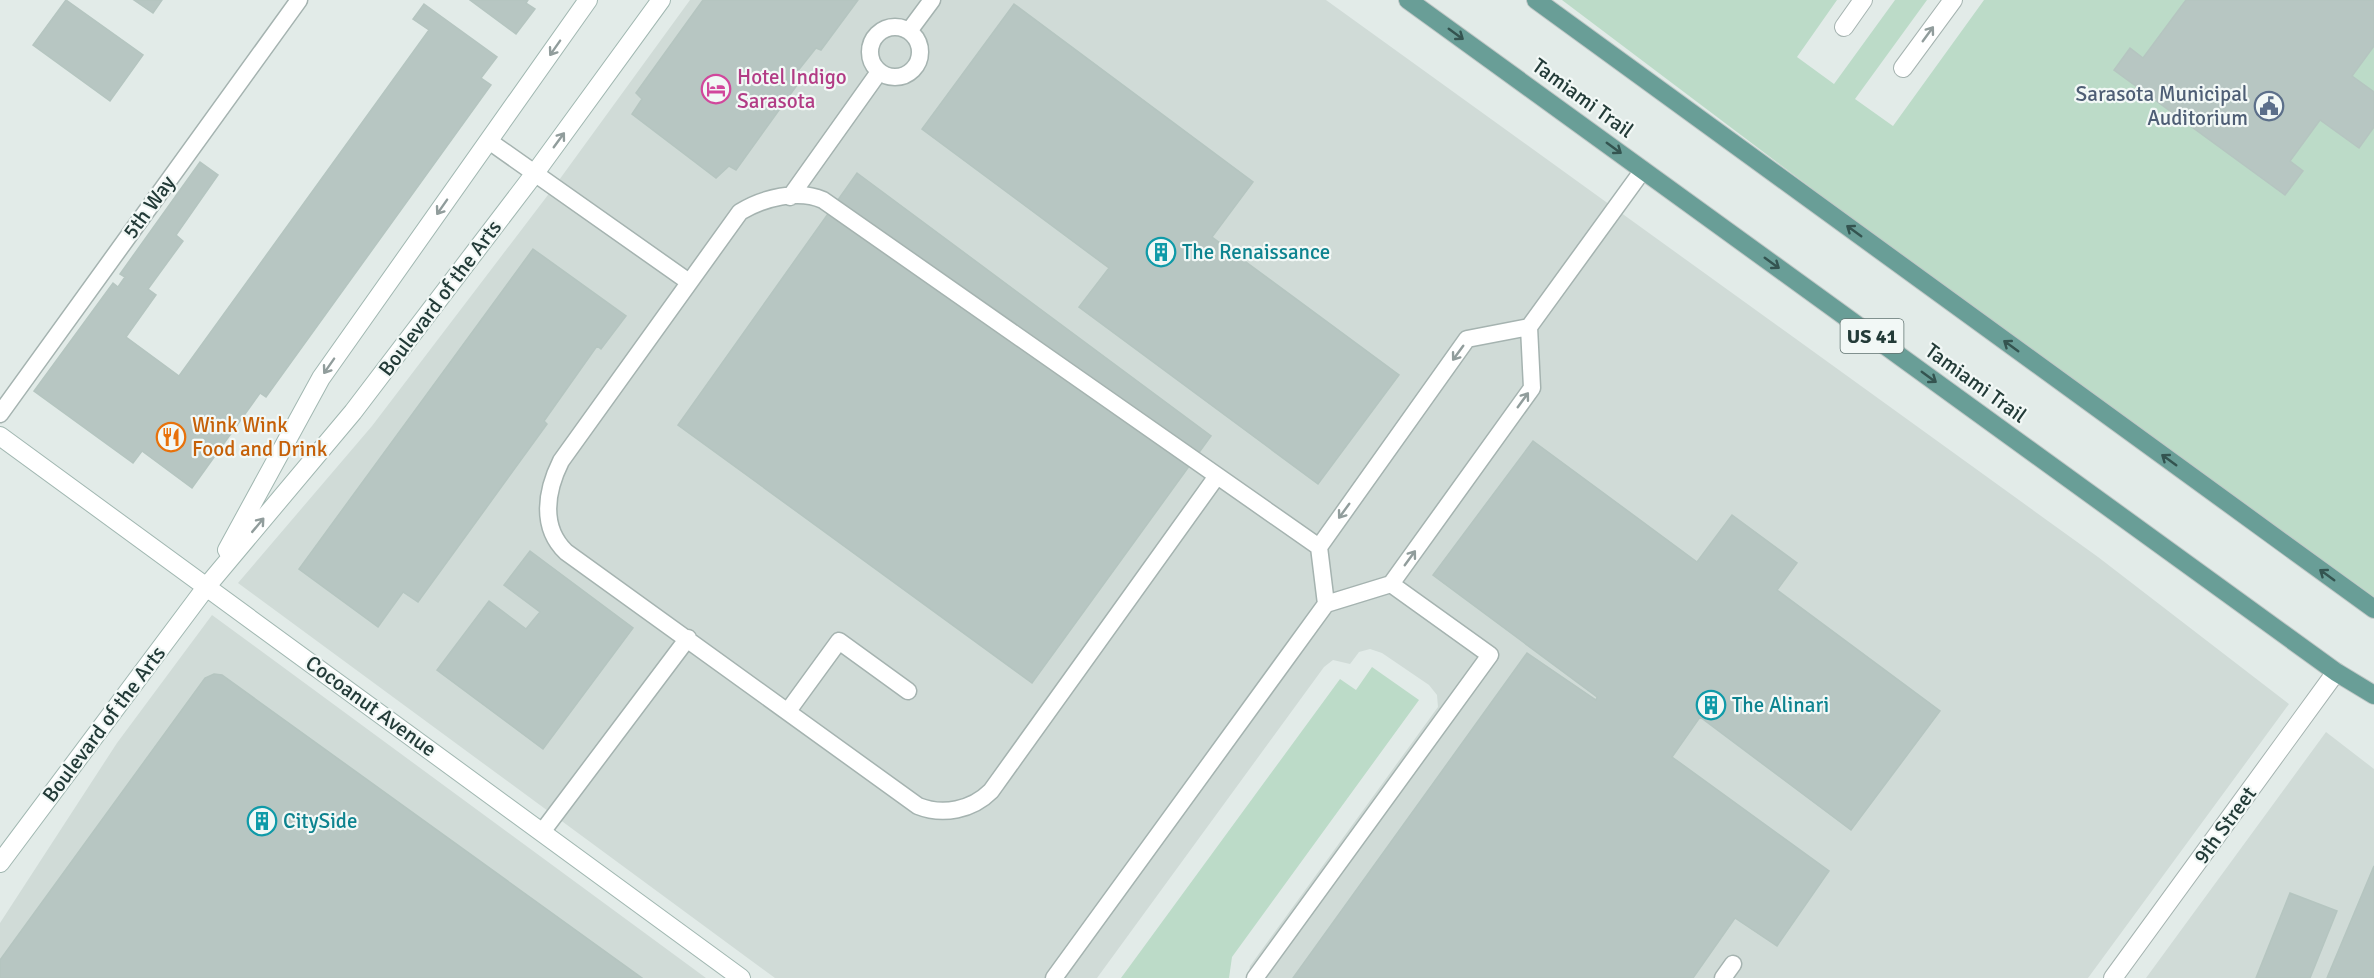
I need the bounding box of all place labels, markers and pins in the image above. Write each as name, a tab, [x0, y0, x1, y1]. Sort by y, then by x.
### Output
place label: Hotel Indigo Sarasota	[737, 64, 847, 114]
hotel icon: Hotel Indigo Sarasota	[700, 73, 732, 105]
place label: Sarasota Municipal Auditorium	[2076, 81, 2248, 131]
public building icon: Sarasota Municipal Auditorium	[2253, 90, 2285, 122]
building icon: The Renaissance	[1145, 236, 1177, 268]
place label: The Renaissance	[1182, 239, 1330, 265]
place label: Wink Wink Food and Drink	[192, 412, 328, 462]
restaurant icon: Wink Wink Food and Drink	[155, 421, 187, 453]
building icon: The Alinari	[1695, 689, 1727, 721]
place label: The Alinari	[1732, 692, 1829, 718]
building icon: CitySide	[246, 805, 278, 837]
place label: CitySide	[283, 808, 358, 834]

